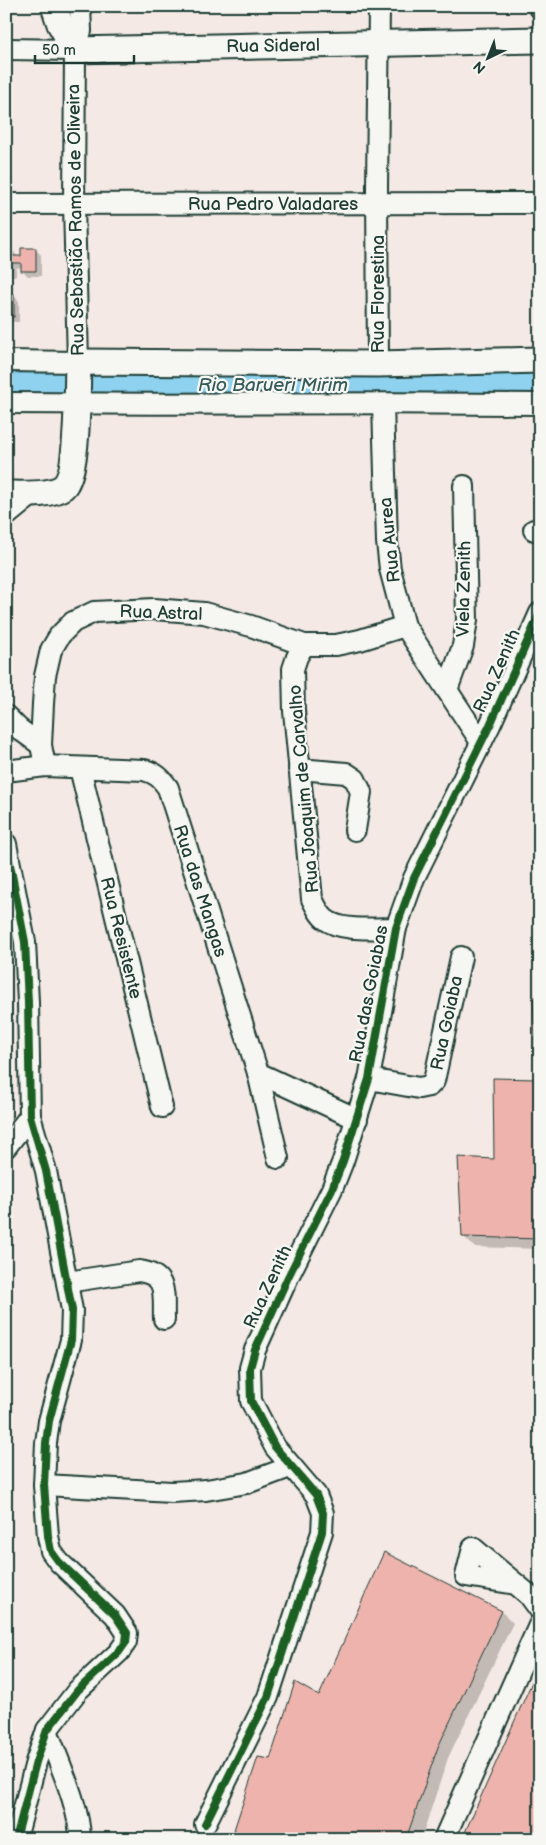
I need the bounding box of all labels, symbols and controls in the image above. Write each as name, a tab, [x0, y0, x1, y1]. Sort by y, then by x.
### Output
scale bar	[35, 32, 134, 64]
north arrow	[464, 32, 514, 82]
street label: Rua Sideral	[226, 35, 320, 57]
text: 50 m	[42, 41, 76, 60]
text: N	[470, 57, 489, 77]
street label: Rua Sebastião Ramos de Oliveira	[63, 84, 89, 356]
street label: Rua Pedro Valadares	[188, 194, 358, 215]
street label: Rua Florestina	[368, 235, 389, 353]
water label: Rio Barueri Mirim	[198, 374, 348, 397]
street label: Rua Aurea	[375, 496, 405, 584]
street label: Viela Zenith	[453, 541, 475, 637]
street label: Rua Astral	[119, 601, 203, 625]
street label: Rua Zenith	[469, 626, 525, 716]
street label: Rua Joaquim de Carvalho	[284, 684, 324, 894]
street label: Rua das Mangas	[169, 822, 231, 960]
street label: Rua Resistente	[96, 875, 146, 1001]
street label: Rua das Goiabas	[345, 923, 393, 1064]
street label: Rua Goiaba	[427, 974, 467, 1072]
street label: Rua Zenith	[240, 1242, 296, 1332]

